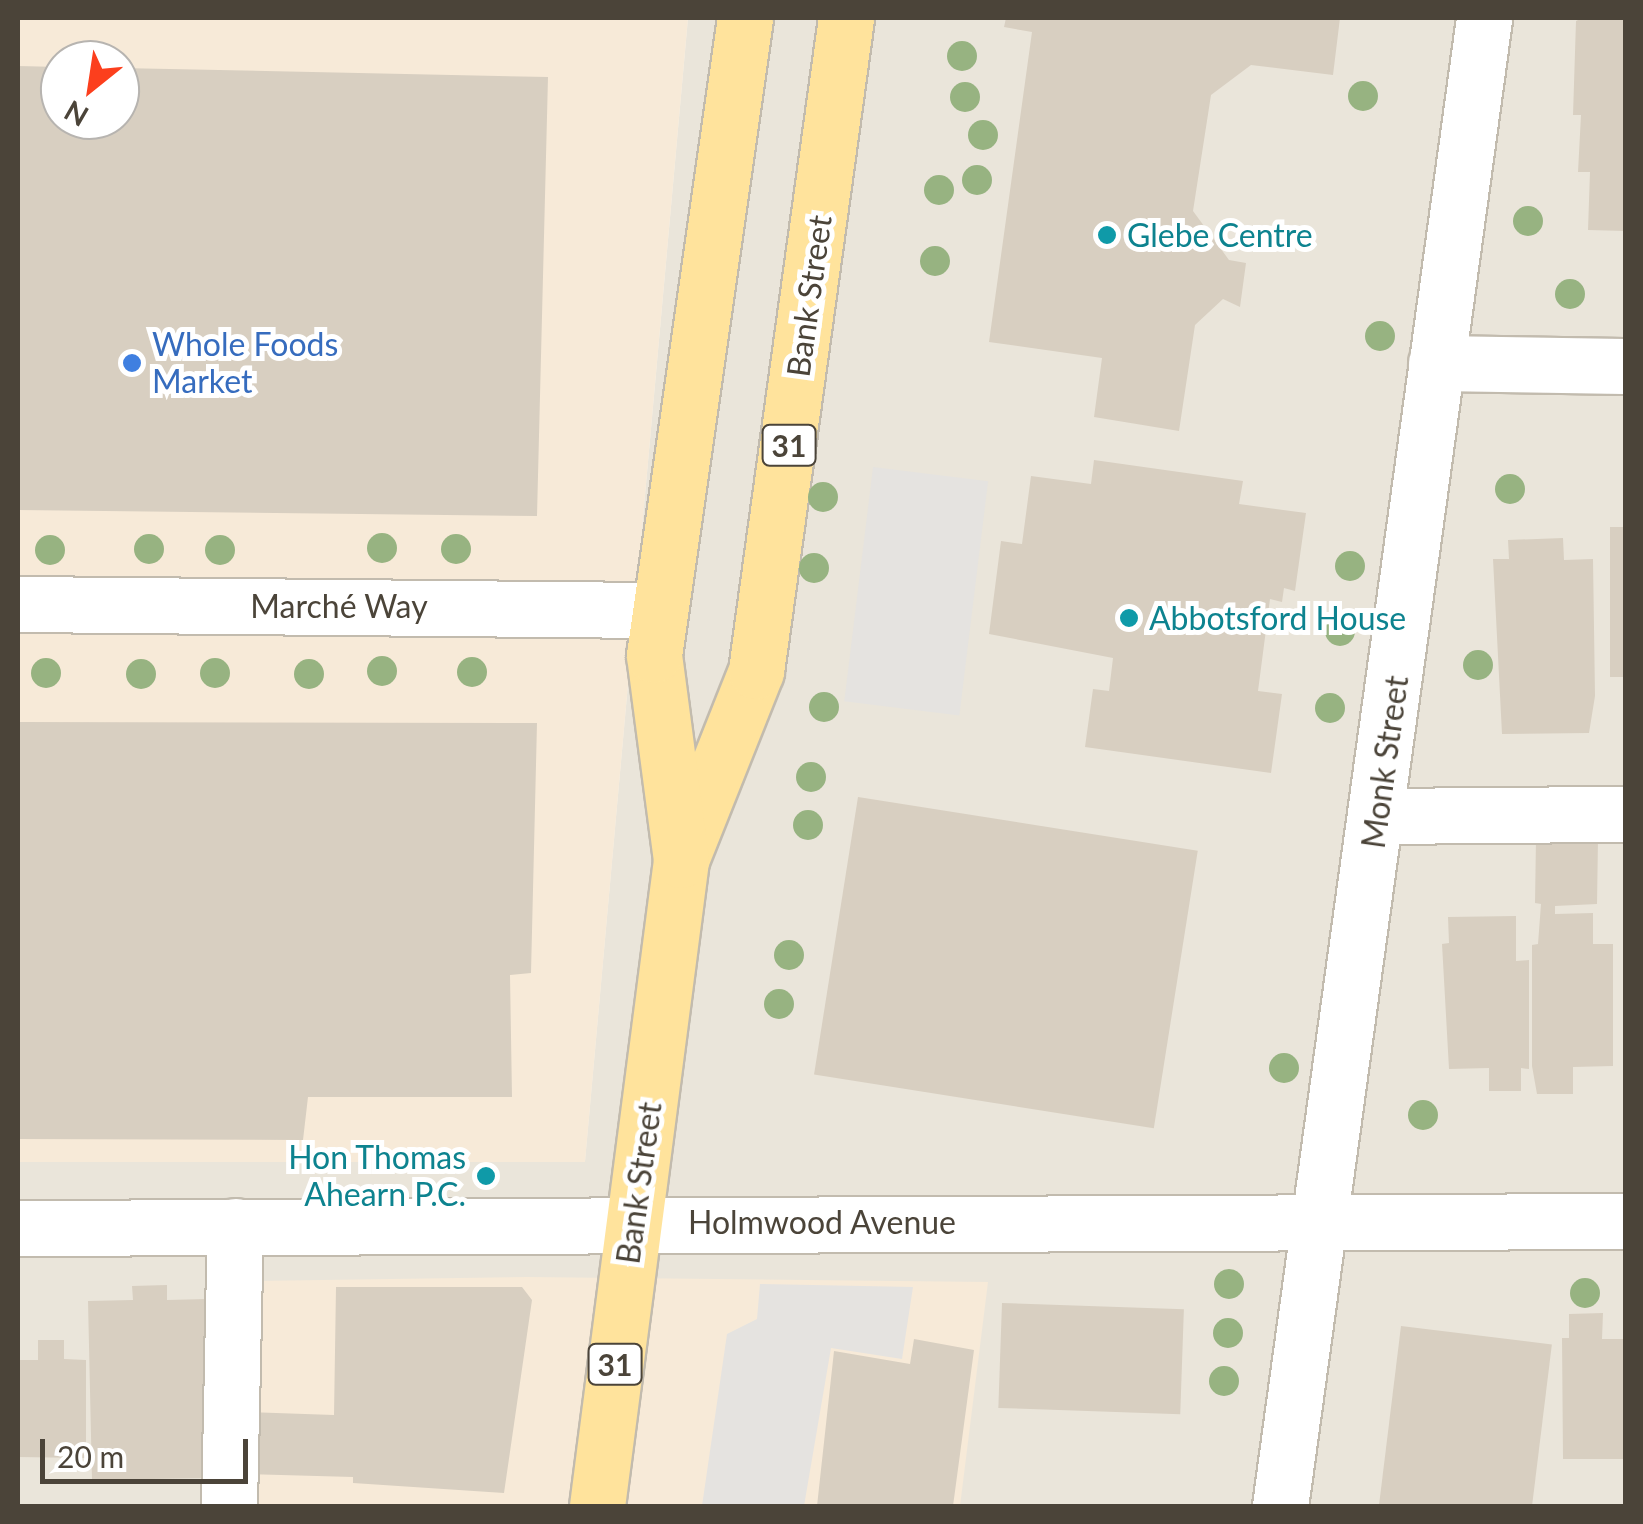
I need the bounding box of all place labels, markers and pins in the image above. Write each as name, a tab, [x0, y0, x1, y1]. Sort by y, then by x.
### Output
place label: Glebe Centre	[1127, 216, 1313, 254]
marker: Glebe Centre	[1096, 224, 1118, 246]
place label: Whole Foods Market	[152, 326, 338, 401]
marker: Whole Foods Market	[121, 352, 143, 374]
place label: Abbotsford House	[1149, 599, 1406, 637]
marker: Abbotsford House	[1118, 607, 1140, 629]
place label: Hon Thomas Ahearn P.C.	[287, 1139, 466, 1214]
marker: Hon Thomas Ahearn P.C.	[475, 1165, 497, 1187]

